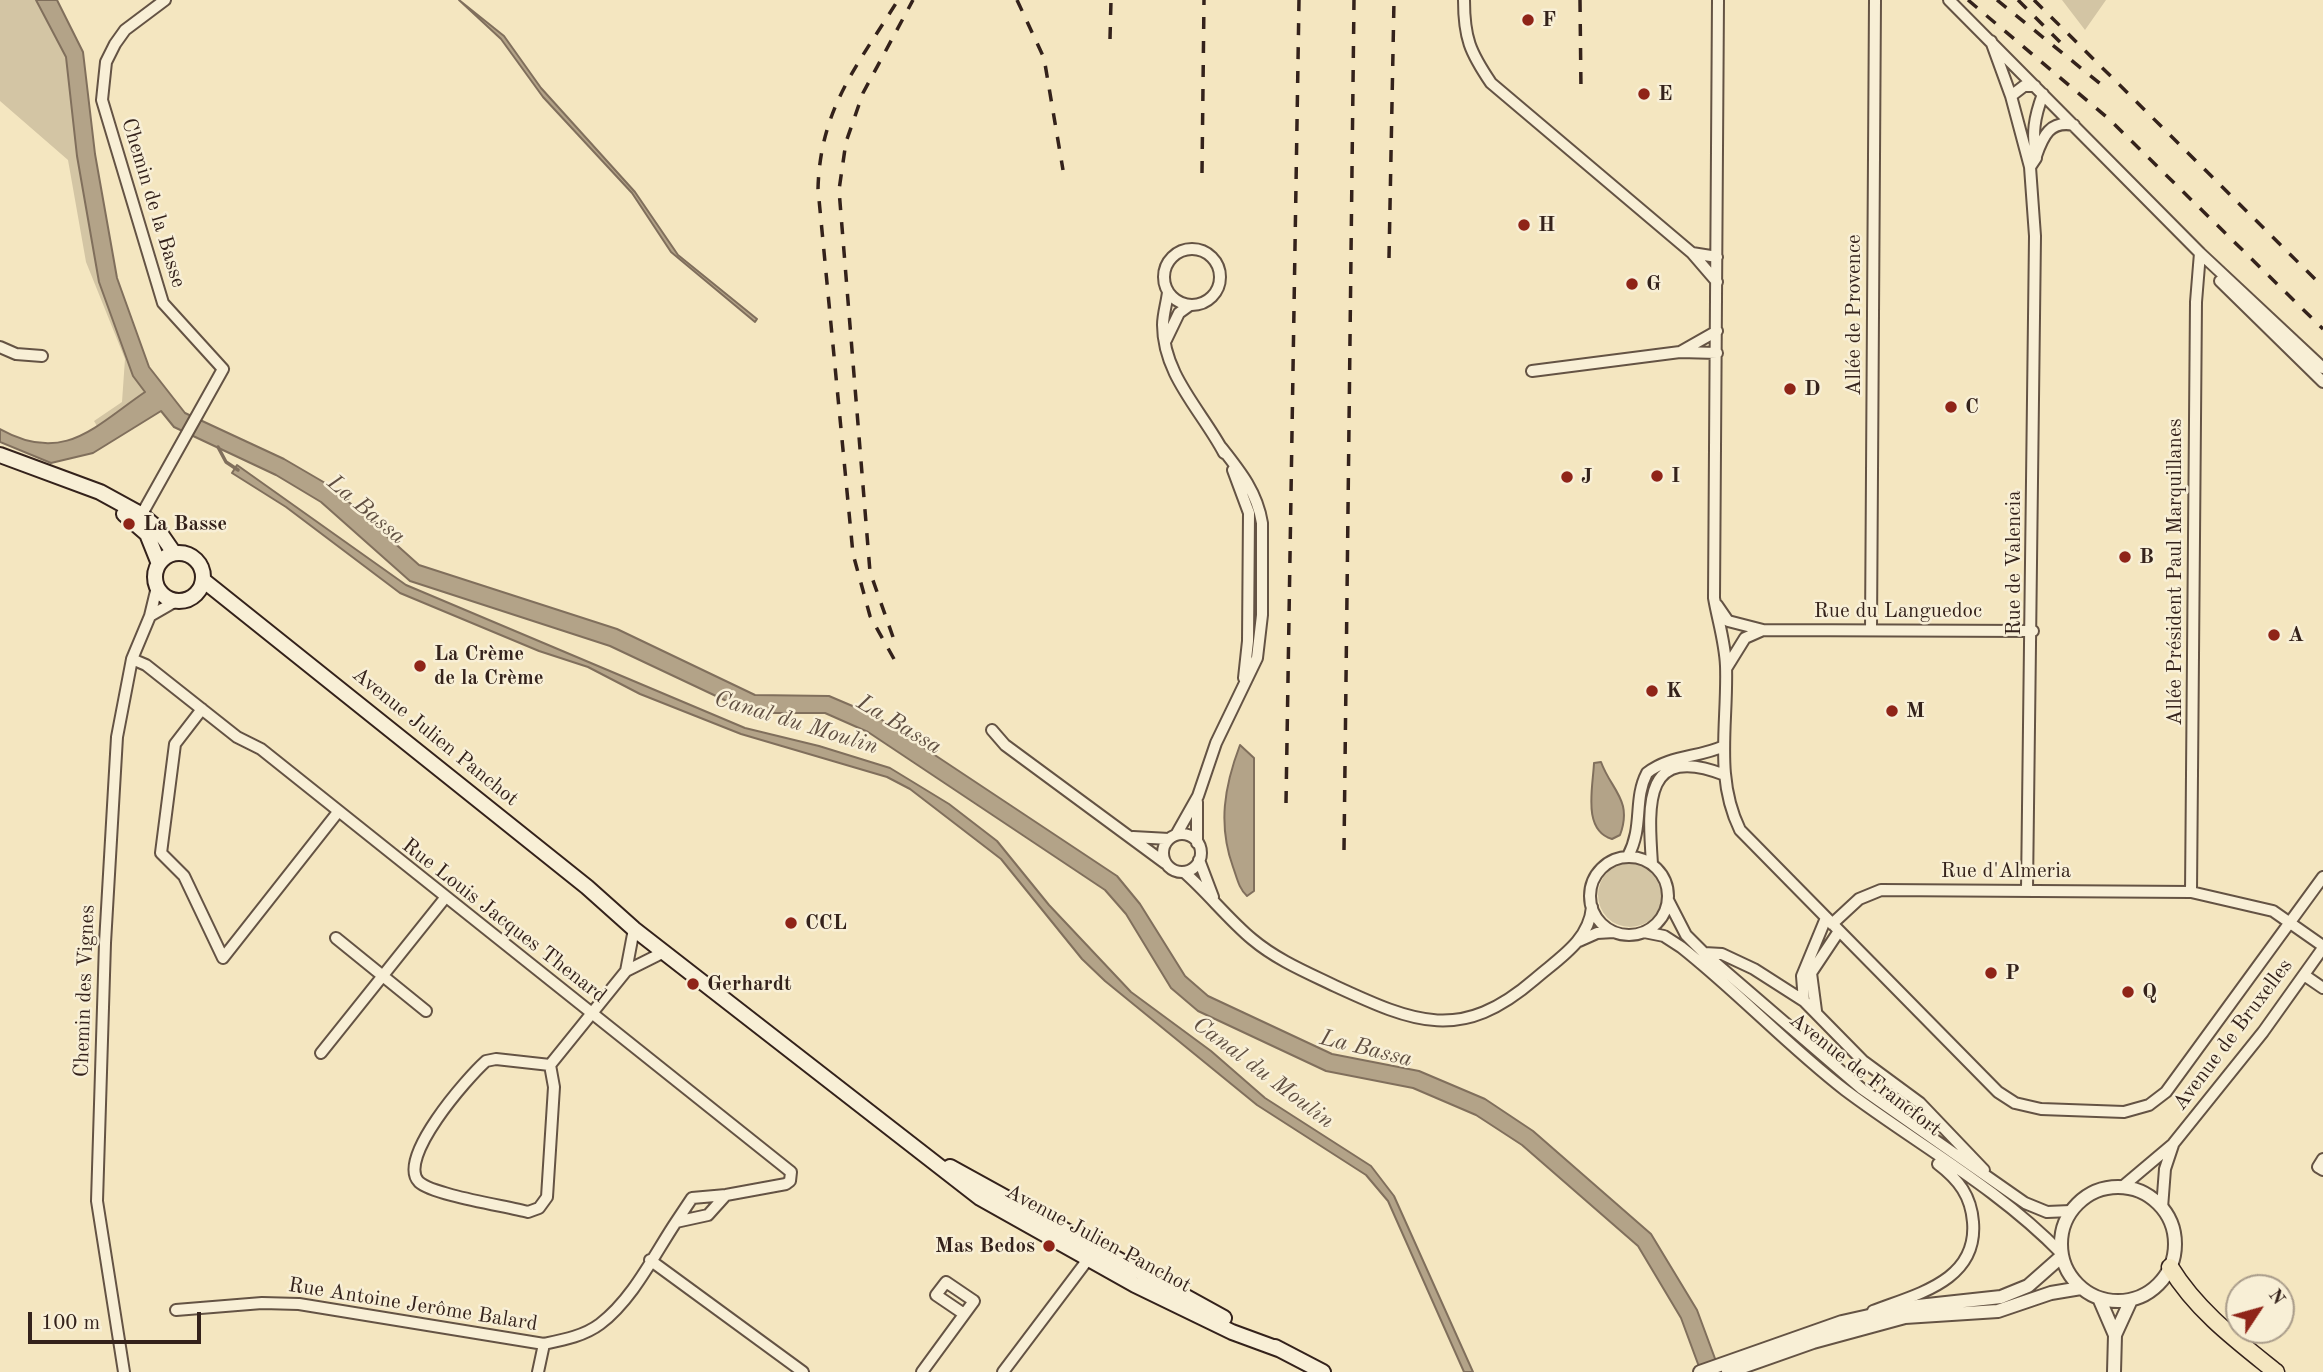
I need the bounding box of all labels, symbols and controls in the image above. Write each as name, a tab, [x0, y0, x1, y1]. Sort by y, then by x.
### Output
place label: F	[1542, 7, 1556, 33]
marker: F	[1520, 12, 1536, 28]
place label: E	[1658, 81, 1672, 107]
marker: E	[1636, 86, 1652, 102]
street label: Chemin de la Basse	[115, 115, 191, 291]
place label: H	[1538, 212, 1555, 238]
marker: H	[1516, 217, 1532, 233]
street label: Allée de Provence	[1841, 234, 1867, 396]
place label: G	[1646, 271, 1661, 297]
marker: G	[1624, 276, 1640, 292]
place label: D	[1804, 376, 1821, 402]
marker: D	[1782, 381, 1798, 397]
place label: C	[1965, 394, 1979, 420]
marker: C	[1943, 399, 1959, 415]
street label: Allée Président Paul Marquillanes	[2162, 418, 2188, 726]
place label: I	[1671, 463, 1680, 489]
place label: J	[1581, 464, 1592, 490]
marker: I	[1649, 468, 1665, 484]
water label: La Bassa	[321, 469, 411, 551]
marker: J	[1559, 469, 1575, 485]
street label: Rue de Valencia	[2001, 490, 2027, 636]
place label: La Basse	[143, 511, 227, 537]
marker: La Basse	[121, 516, 137, 532]
place label: B	[2139, 544, 2154, 570]
marker: B	[2117, 549, 2133, 565]
street label: Rue du Languedoc	[1814, 598, 1982, 624]
place label: A	[2288, 622, 2304, 648]
marker: A	[2266, 627, 2282, 643]
place label: La Crème de la Crème	[434, 641, 544, 691]
marker: La Crème de la Crème	[412, 658, 428, 674]
street label: Avenue Julien Panchot	[347, 662, 523, 812]
place label: K	[1666, 678, 1682, 704]
marker: K	[1644, 683, 1660, 699]
water label: Canal du Moulin	[711, 685, 881, 761]
water label: La Bassa	[851, 689, 947, 761]
place label: M	[1906, 698, 1925, 724]
marker: M	[1884, 703, 1900, 719]
street label: Rue Louis Jacques Thenard	[397, 833, 611, 1009]
street label: Rue d'Almeria	[1941, 858, 2071, 884]
street label: Chemin des Vignes	[69, 904, 101, 1078]
place label: CCL	[805, 910, 847, 936]
marker: CCL	[783, 915, 799, 931]
street label: Avenue de Bruxelles	[2168, 954, 2298, 1116]
place label: P	[2005, 960, 2020, 986]
marker: P	[1983, 965, 1999, 981]
place label: Gerhardt	[707, 971, 792, 997]
marker: Gerhardt	[685, 976, 701, 992]
place label: Q	[2142, 979, 2157, 1005]
marker: Q	[2120, 984, 2136, 1000]
street label: Avenue de Francfort	[1784, 1008, 1946, 1142]
water label: Canal du Moulin	[1187, 1011, 1339, 1135]
water label: La Bassa	[1317, 1024, 1415, 1074]
street label: Avenue Julien Panchot	[1001, 1179, 1195, 1299]
place label: Mas Bedos	[935, 1233, 1035, 1259]
marker: Mas Bedos	[1041, 1238, 1057, 1254]
street label: Rue Antoine Jerôme Balard	[286, 1273, 540, 1337]
north arrow	[2225, 1274, 2295, 1344]
text: N	[2264, 1286, 2288, 1309]
scale bar	[32, 1298, 205, 1342]
text: 100 m	[41, 1313, 100, 1334]

